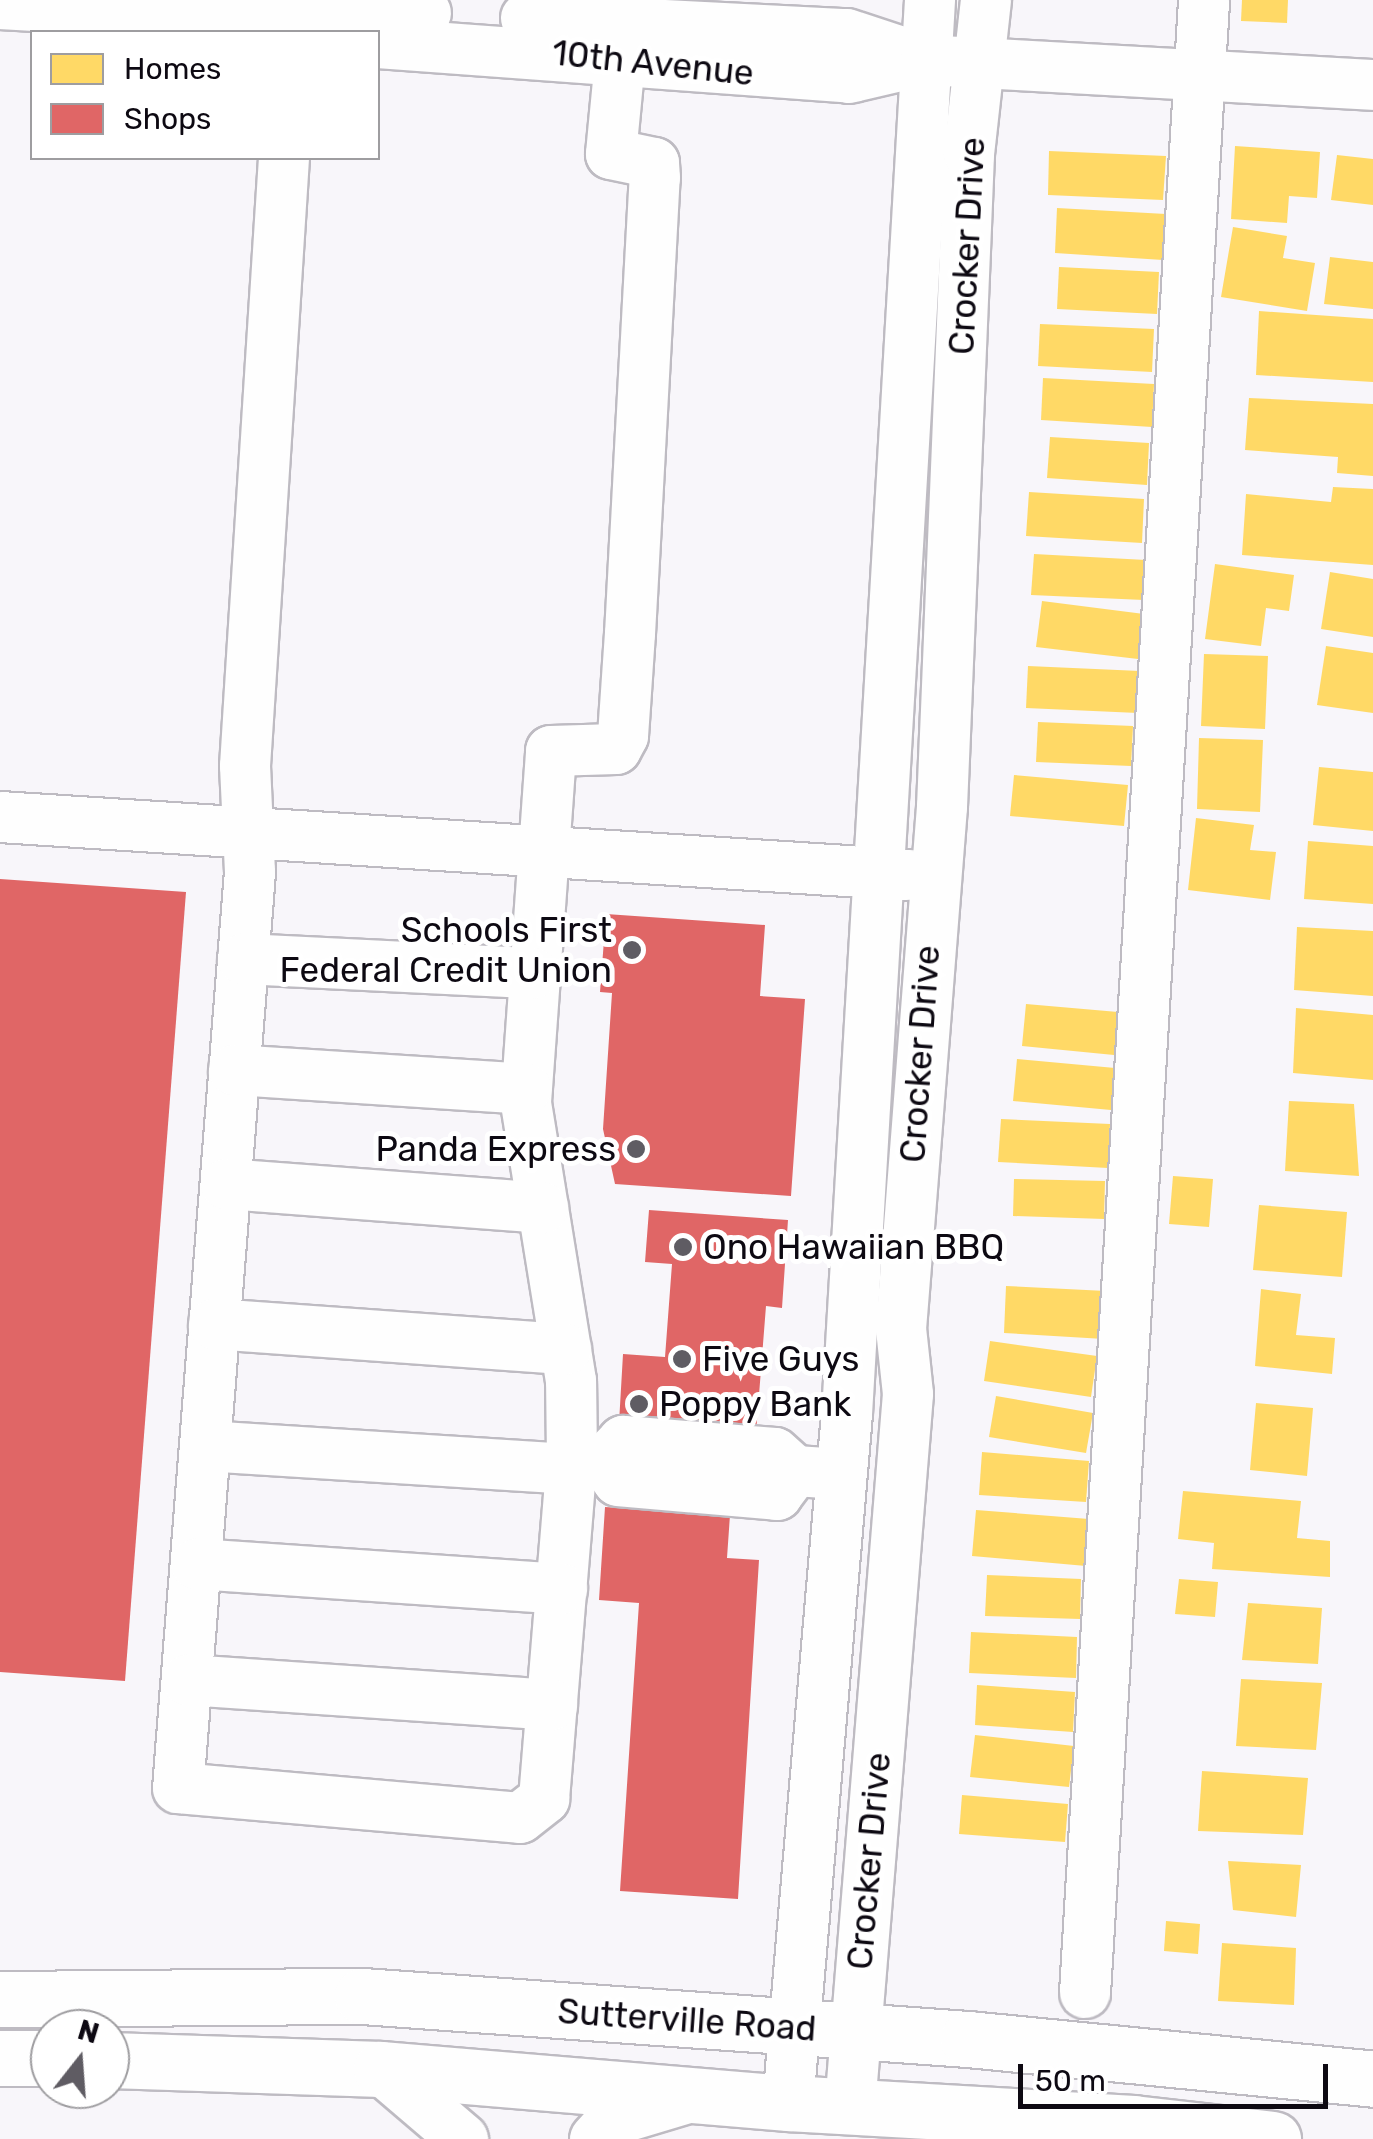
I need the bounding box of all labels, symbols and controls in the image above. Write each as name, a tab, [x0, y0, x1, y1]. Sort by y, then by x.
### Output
legend	[30, 30, 380, 160]
street label: 10th Avenue	[550, 31, 756, 95]
text: Homes	[124, 51, 221, 87]
text: Shops	[124, 101, 211, 137]
street label: Crocker Drive	[940, 136, 994, 356]
place label: Schools First Federal Credit Union	[280, 909, 612, 991]
marker: Schools First Federal Credit Union	[621, 939, 643, 961]
street label: Crocker Drive	[891, 944, 949, 1164]
place label: Panda Express	[375, 1128, 616, 1170]
marker: Panda Express	[625, 1138, 647, 1160]
place label: Ono Hawaiian BBQ	[703, 1226, 1004, 1268]
marker: Ono Hawaiian BBQ	[672, 1236, 694, 1258]
place label: Five Guys	[702, 1338, 859, 1380]
marker: Five Guys	[671, 1348, 693, 1370]
place label: Poppy Bank	[659, 1383, 852, 1425]
marker: Poppy Bank	[628, 1393, 650, 1415]
street label: Crocker Drive	[839, 1750, 899, 1972]
street label: Sutterville Road	[556, 1990, 818, 2050]
north arrow	[30, 2009, 130, 2109]
text: N	[74, 2013, 103, 2050]
scale bar	[1023, 2044, 1333, 2106]
text: 50 m	[1035, 2063, 1106, 2099]

